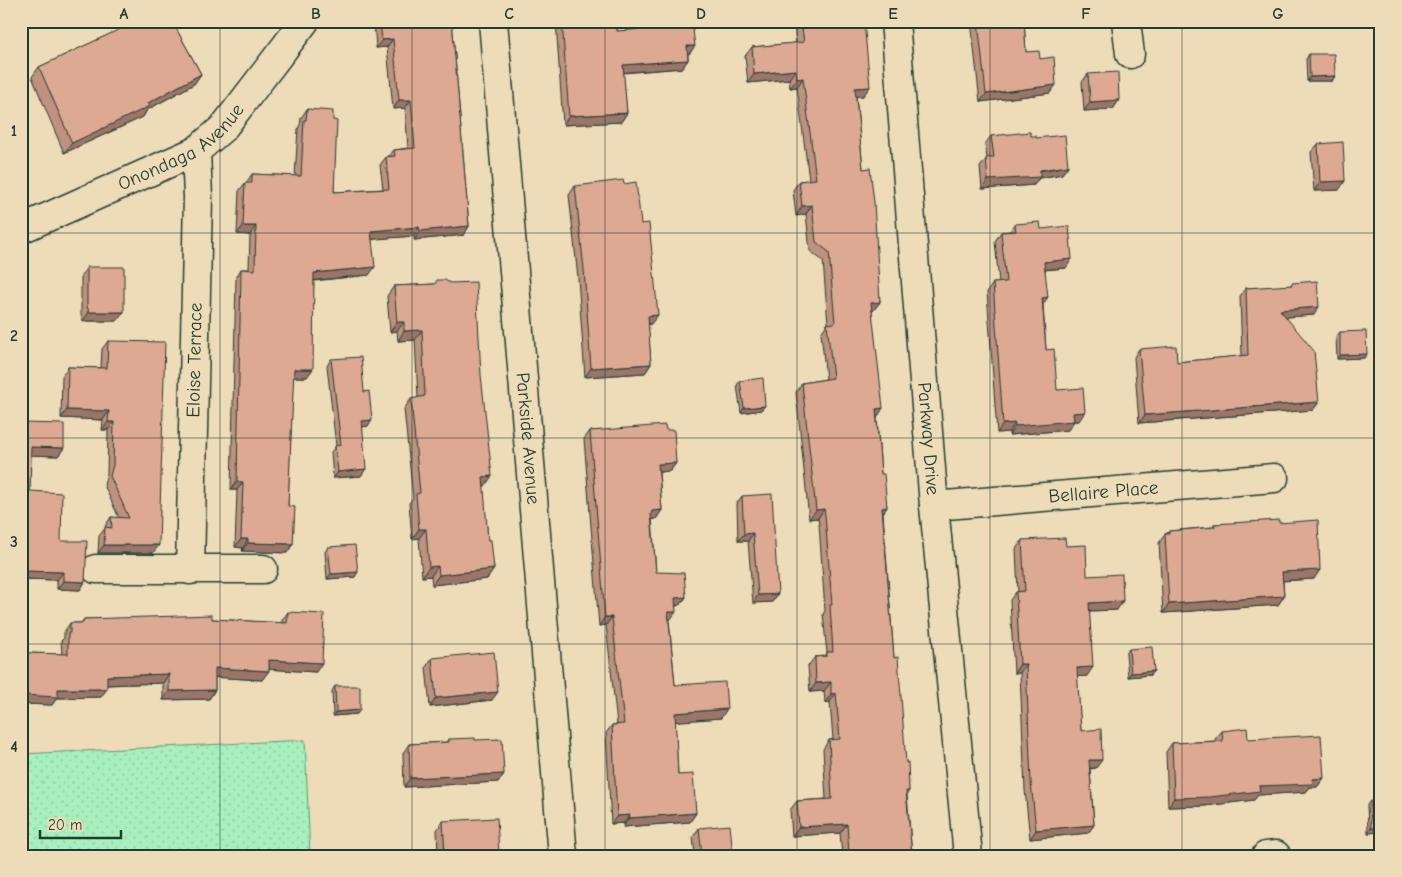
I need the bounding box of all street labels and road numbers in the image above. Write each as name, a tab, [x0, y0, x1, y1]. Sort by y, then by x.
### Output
street label: Onondaga Avenue	[115, 99, 249, 195]
street label: Eloise Terrace	[182, 302, 207, 418]
street label: Parkside Avenue	[512, 372, 544, 505]
street label: Parkway Drive	[913, 381, 944, 496]
street label: Bellaire Place	[1048, 477, 1159, 508]

